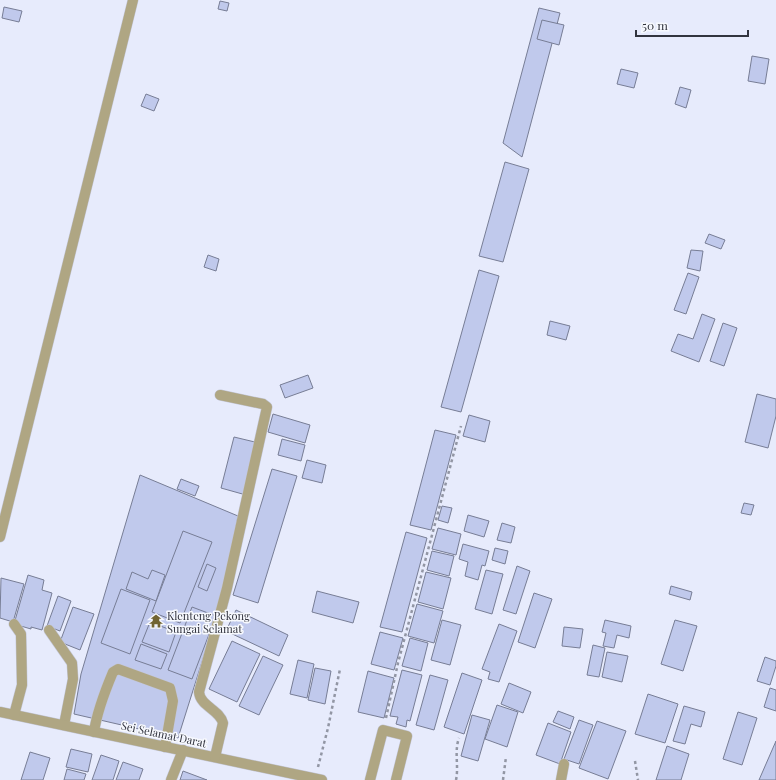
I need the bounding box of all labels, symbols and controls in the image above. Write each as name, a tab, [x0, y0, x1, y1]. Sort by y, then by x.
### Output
scale bar	[636, 12, 748, 38]
text: 50 m	[642, 17, 668, 33]
place label: Klenteng Pekong Sungai Selamat	[167, 608, 250, 636]
temple icon: Klenteng Pekong Sungai Selamat	[148, 613, 164, 629]
street label: Sei Selamat Darat	[120, 718, 208, 750]

